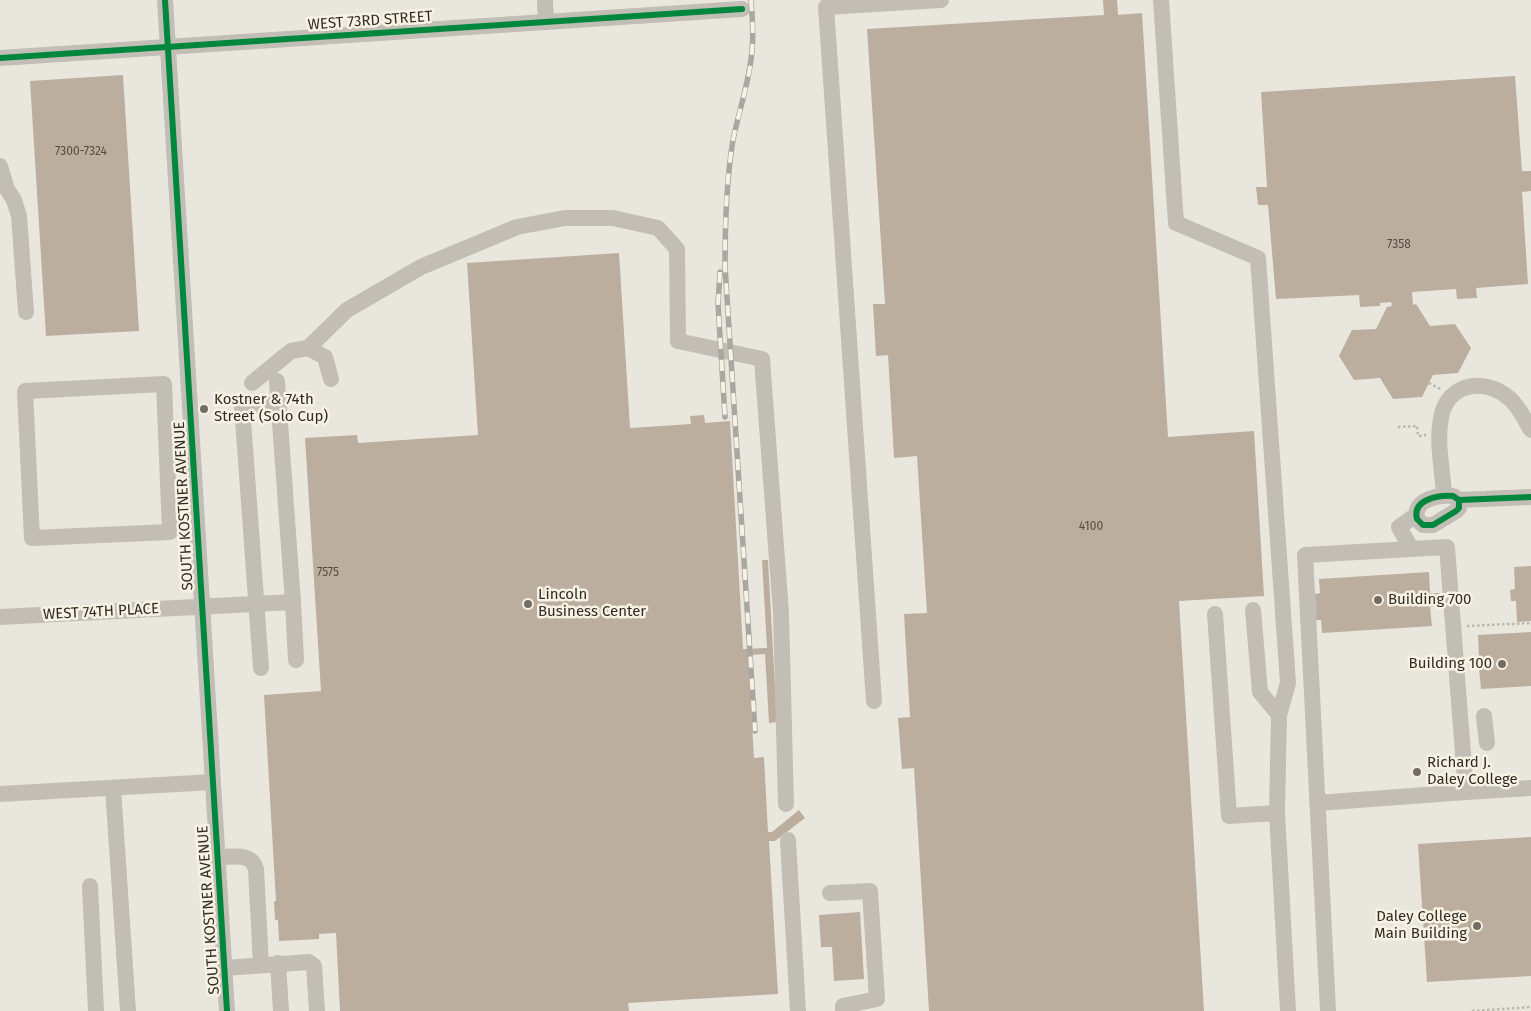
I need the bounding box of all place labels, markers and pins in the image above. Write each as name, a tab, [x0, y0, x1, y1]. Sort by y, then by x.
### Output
place label: Kostner & 74th Street (Solo Cup)	[214, 391, 328, 426]
marker: Kostner & 74th Street (Solo Cup)	[198, 403, 210, 415]
place label: Lincoln Business Center	[538, 586, 646, 621]
place label: Building 700	[1388, 591, 1471, 609]
marker: Building 700	[1372, 594, 1384, 606]
marker: Lincoln Business Center	[522, 598, 534, 610]
place label: Building 100	[1409, 655, 1492, 673]
marker: Building 100	[1496, 658, 1508, 670]
place label: Richard J. Daley College	[1427, 754, 1518, 789]
marker: Richard J. Daley College	[1411, 766, 1423, 778]
place label: Daley College Main Building	[1374, 908, 1467, 943]
marker: Daley College Main Building	[1471, 920, 1483, 932]

